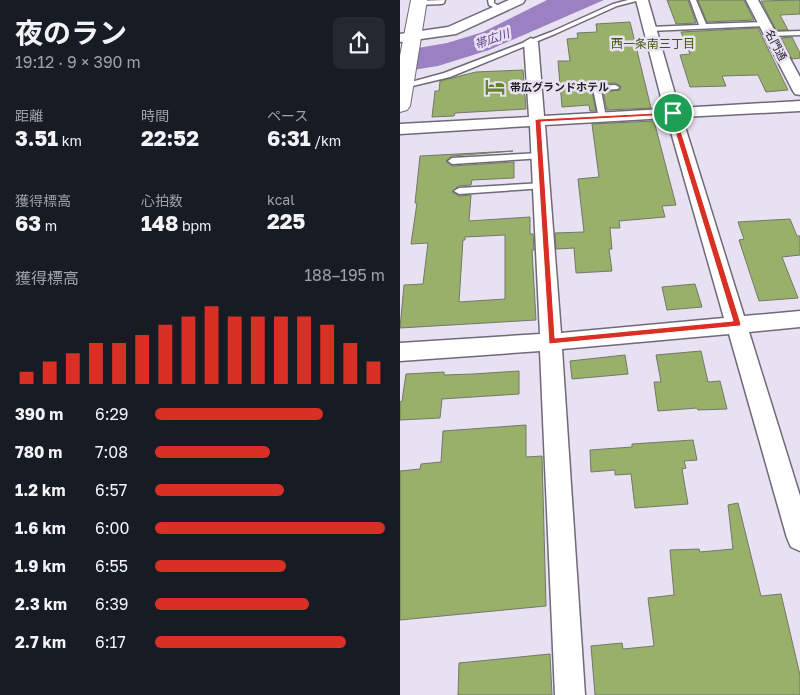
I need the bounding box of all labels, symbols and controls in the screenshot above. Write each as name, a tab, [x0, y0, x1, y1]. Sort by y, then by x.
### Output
text: 夜のラン	[15, 16, 127, 49]
button: share	[333, 17, 385, 69]
water label: 帯広川	[472, 25, 513, 52]
street label: 名門通	[763, 27, 790, 62]
district label: 西一条南三丁目	[611, 36, 695, 51]
text: 19:12 · 9 × 390 m	[15, 52, 141, 72]
hotel icon: 帯広グランドホテル	[484, 76, 506, 98]
place label: 帯広グランドホテル	[510, 80, 609, 93]
pin	[652, 92, 694, 134]
icon: arrive	[659, 99, 687, 127]
text: 距離	[15, 107, 43, 124]
text: 時間	[141, 107, 169, 124]
text: ペース	[267, 107, 308, 124]
text: 3.51	[15, 125, 58, 151]
text: 22:52	[141, 125, 199, 151]
text: 6:31	[267, 125, 311, 151]
text: km	[58, 132, 82, 149]
text: /km	[311, 132, 341, 149]
text: kcal	[267, 191, 295, 208]
text: 獲得標高	[15, 192, 71, 209]
text: 心拍数	[141, 192, 183, 209]
text: 225	[267, 208, 305, 234]
text: 63	[15, 210, 41, 236]
text: 148	[141, 210, 178, 236]
text: m	[41, 217, 57, 234]
text: bpm	[178, 217, 212, 234]
text: 188–195 m	[304, 265, 385, 285]
text: 獲得標高	[15, 268, 79, 288]
text: 390 m	[15, 404, 63, 424]
text: 6:29	[95, 404, 128, 424]
text: 780 m	[15, 442, 62, 462]
text: 7:08	[95, 442, 128, 462]
text: 1.2 km	[15, 480, 65, 500]
text: 6:57	[95, 480, 127, 500]
text: 1.6 km	[15, 518, 66, 538]
text: 6:00	[95, 518, 129, 538]
text: 1.9 km	[15, 556, 66, 576]
text: 6:55	[95, 556, 128, 576]
text: 2.3 km	[15, 594, 67, 614]
text: 6:39	[95, 594, 129, 614]
text: 2.7 km	[15, 632, 66, 652]
text: 6:17	[95, 632, 126, 652]

